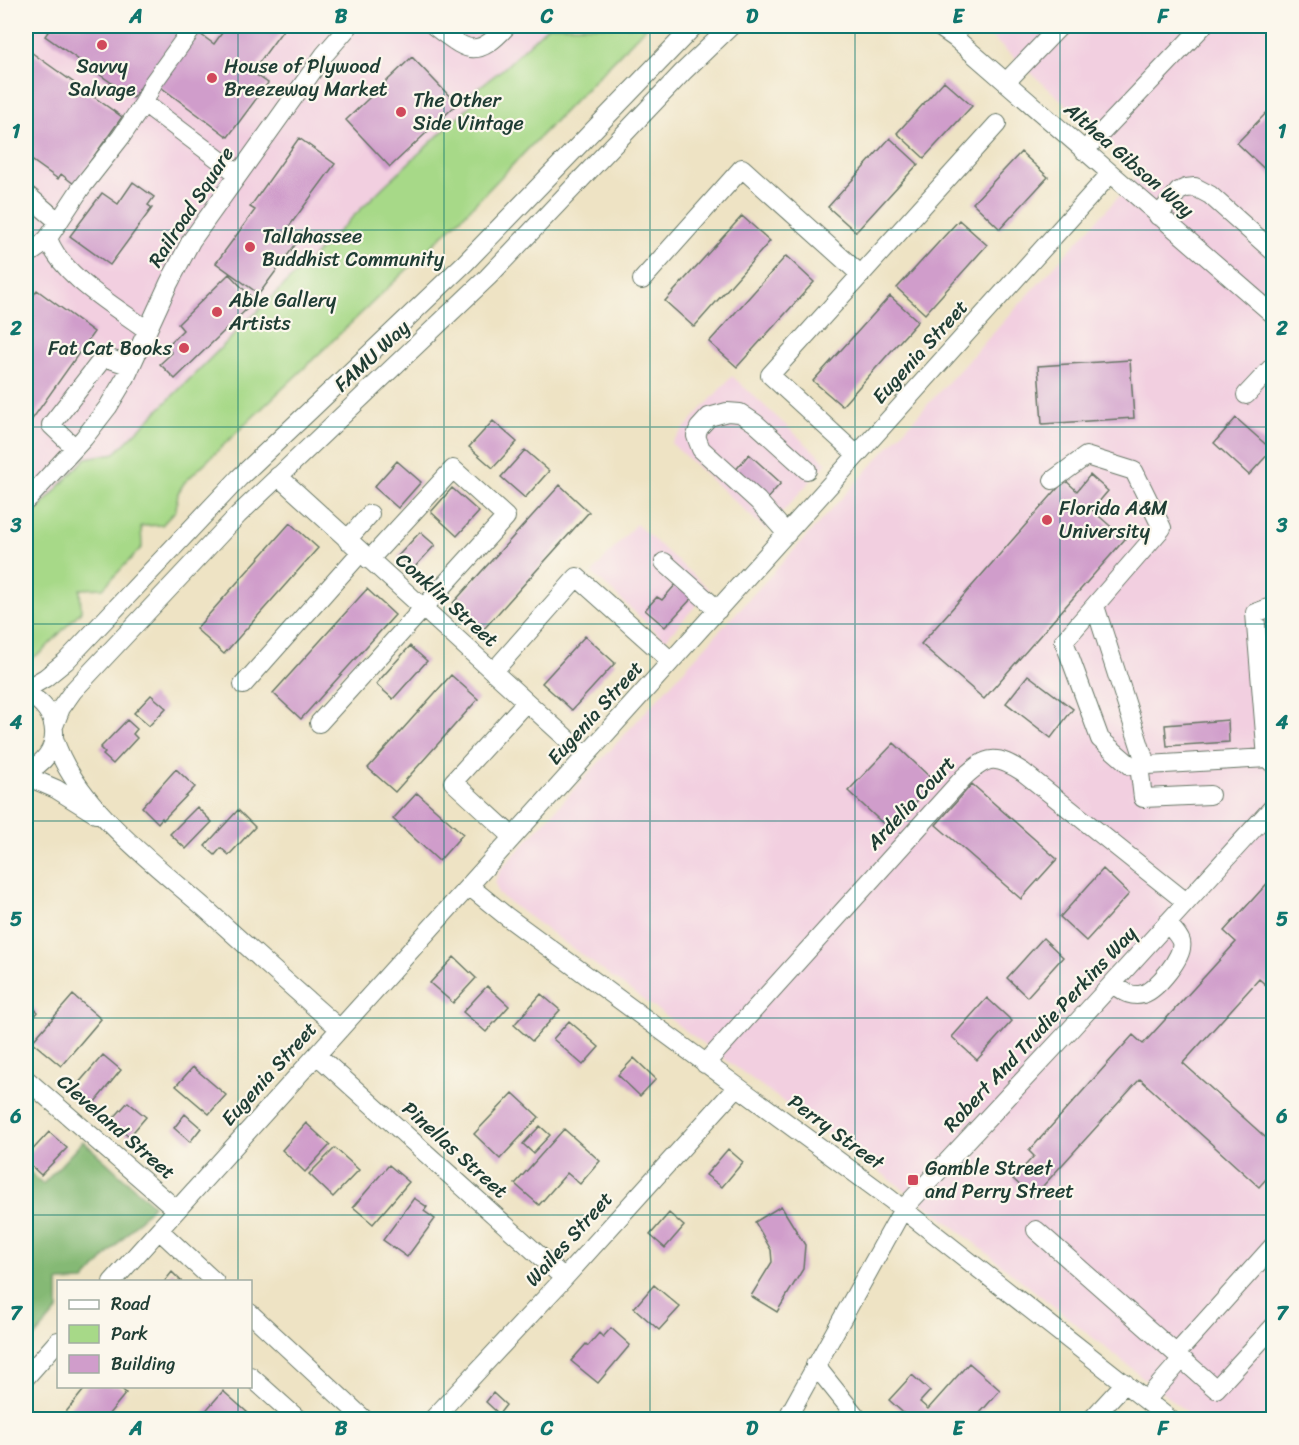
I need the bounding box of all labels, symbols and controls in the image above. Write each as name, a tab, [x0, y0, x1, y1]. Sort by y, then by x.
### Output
text: A	[128, 0, 143, 34]
text: B	[335, 0, 348, 34]
text: C	[540, 0, 554, 34]
text: D	[746, 0, 759, 34]
text: E	[952, 0, 965, 34]
text: F	[1157, 0, 1170, 34]
marker: Savvy Salvage	[95, 38, 109, 52]
place label: Savvy Salvage	[68, 49, 136, 107]
place label: House of Plywood Breezeway Market	[224, 49, 388, 107]
marker: House of Plywood Breezeway Market	[205, 71, 219, 85]
place label: The Other Side Vintage	[413, 83, 524, 141]
street label: Althea Gibson Way	[1055, 92, 1203, 227]
marker: The Other Side Vintage	[394, 105, 408, 119]
text: 1	[12, 114, 21, 149]
text: 1	[1278, 114, 1287, 149]
street label: Railroad Square	[139, 139, 243, 275]
place label: Tallahassee Buddhist Community	[262, 219, 445, 277]
marker: Tallahassee Buddhist Community	[243, 240, 257, 254]
place label: Able Gallery Artists	[228, 283, 337, 341]
street label: Eugenia Street	[863, 291, 977, 412]
marker: Able Gallery Artists	[210, 305, 224, 319]
text: 2	[9, 311, 22, 346]
street label: FAMU Way	[326, 311, 419, 401]
text: 2	[1275, 311, 1288, 346]
place label: Fat Cat Books	[48, 331, 173, 366]
marker: Fat Cat Books	[177, 341, 191, 355]
place label: Florida A&M University	[1059, 491, 1168, 549]
text: 3	[10, 508, 22, 543]
text: 3	[1276, 508, 1288, 543]
marker: Florida A&M University	[1040, 513, 1054, 527]
street label: Conklin Street	[387, 544, 507, 656]
street label: Eugenia Street	[538, 652, 652, 773]
text: 4	[9, 705, 23, 740]
text: 4	[1275, 705, 1289, 740]
street label: Ardelia Court	[857, 747, 965, 859]
text: 5	[10, 902, 22, 937]
text: 5	[1276, 902, 1288, 937]
street label: Robert And Trudie Perkins Way	[934, 917, 1146, 1140]
street label: Eugenia Street	[212, 1013, 326, 1134]
street label: Cleveland Street	[49, 1065, 184, 1189]
street label: Perry Street	[780, 1085, 893, 1180]
street label: Pinellas Street	[394, 1092, 516, 1208]
text: 6	[9, 1099, 22, 1134]
text: 6	[1275, 1099, 1288, 1134]
place label: Gamble Street and Perry Street	[925, 1151, 1074, 1209]
marker: Gamble Street and Perry Street	[906, 1173, 920, 1187]
street label: Wailes Street	[516, 1183, 622, 1295]
legend	[57, 1280, 252, 1388]
text: Road	[111, 1288, 151, 1320]
text: 7	[10, 1296, 23, 1331]
text: 7	[1276, 1296, 1289, 1331]
text: Park	[111, 1318, 148, 1350]
text: Building	[111, 1348, 175, 1380]
text: A	[128, 1411, 143, 1445]
text: B	[335, 1411, 348, 1445]
text: C	[540, 1411, 554, 1445]
text: D	[746, 1411, 759, 1445]
text: E	[952, 1411, 965, 1445]
text: F	[1157, 1411, 1170, 1445]

